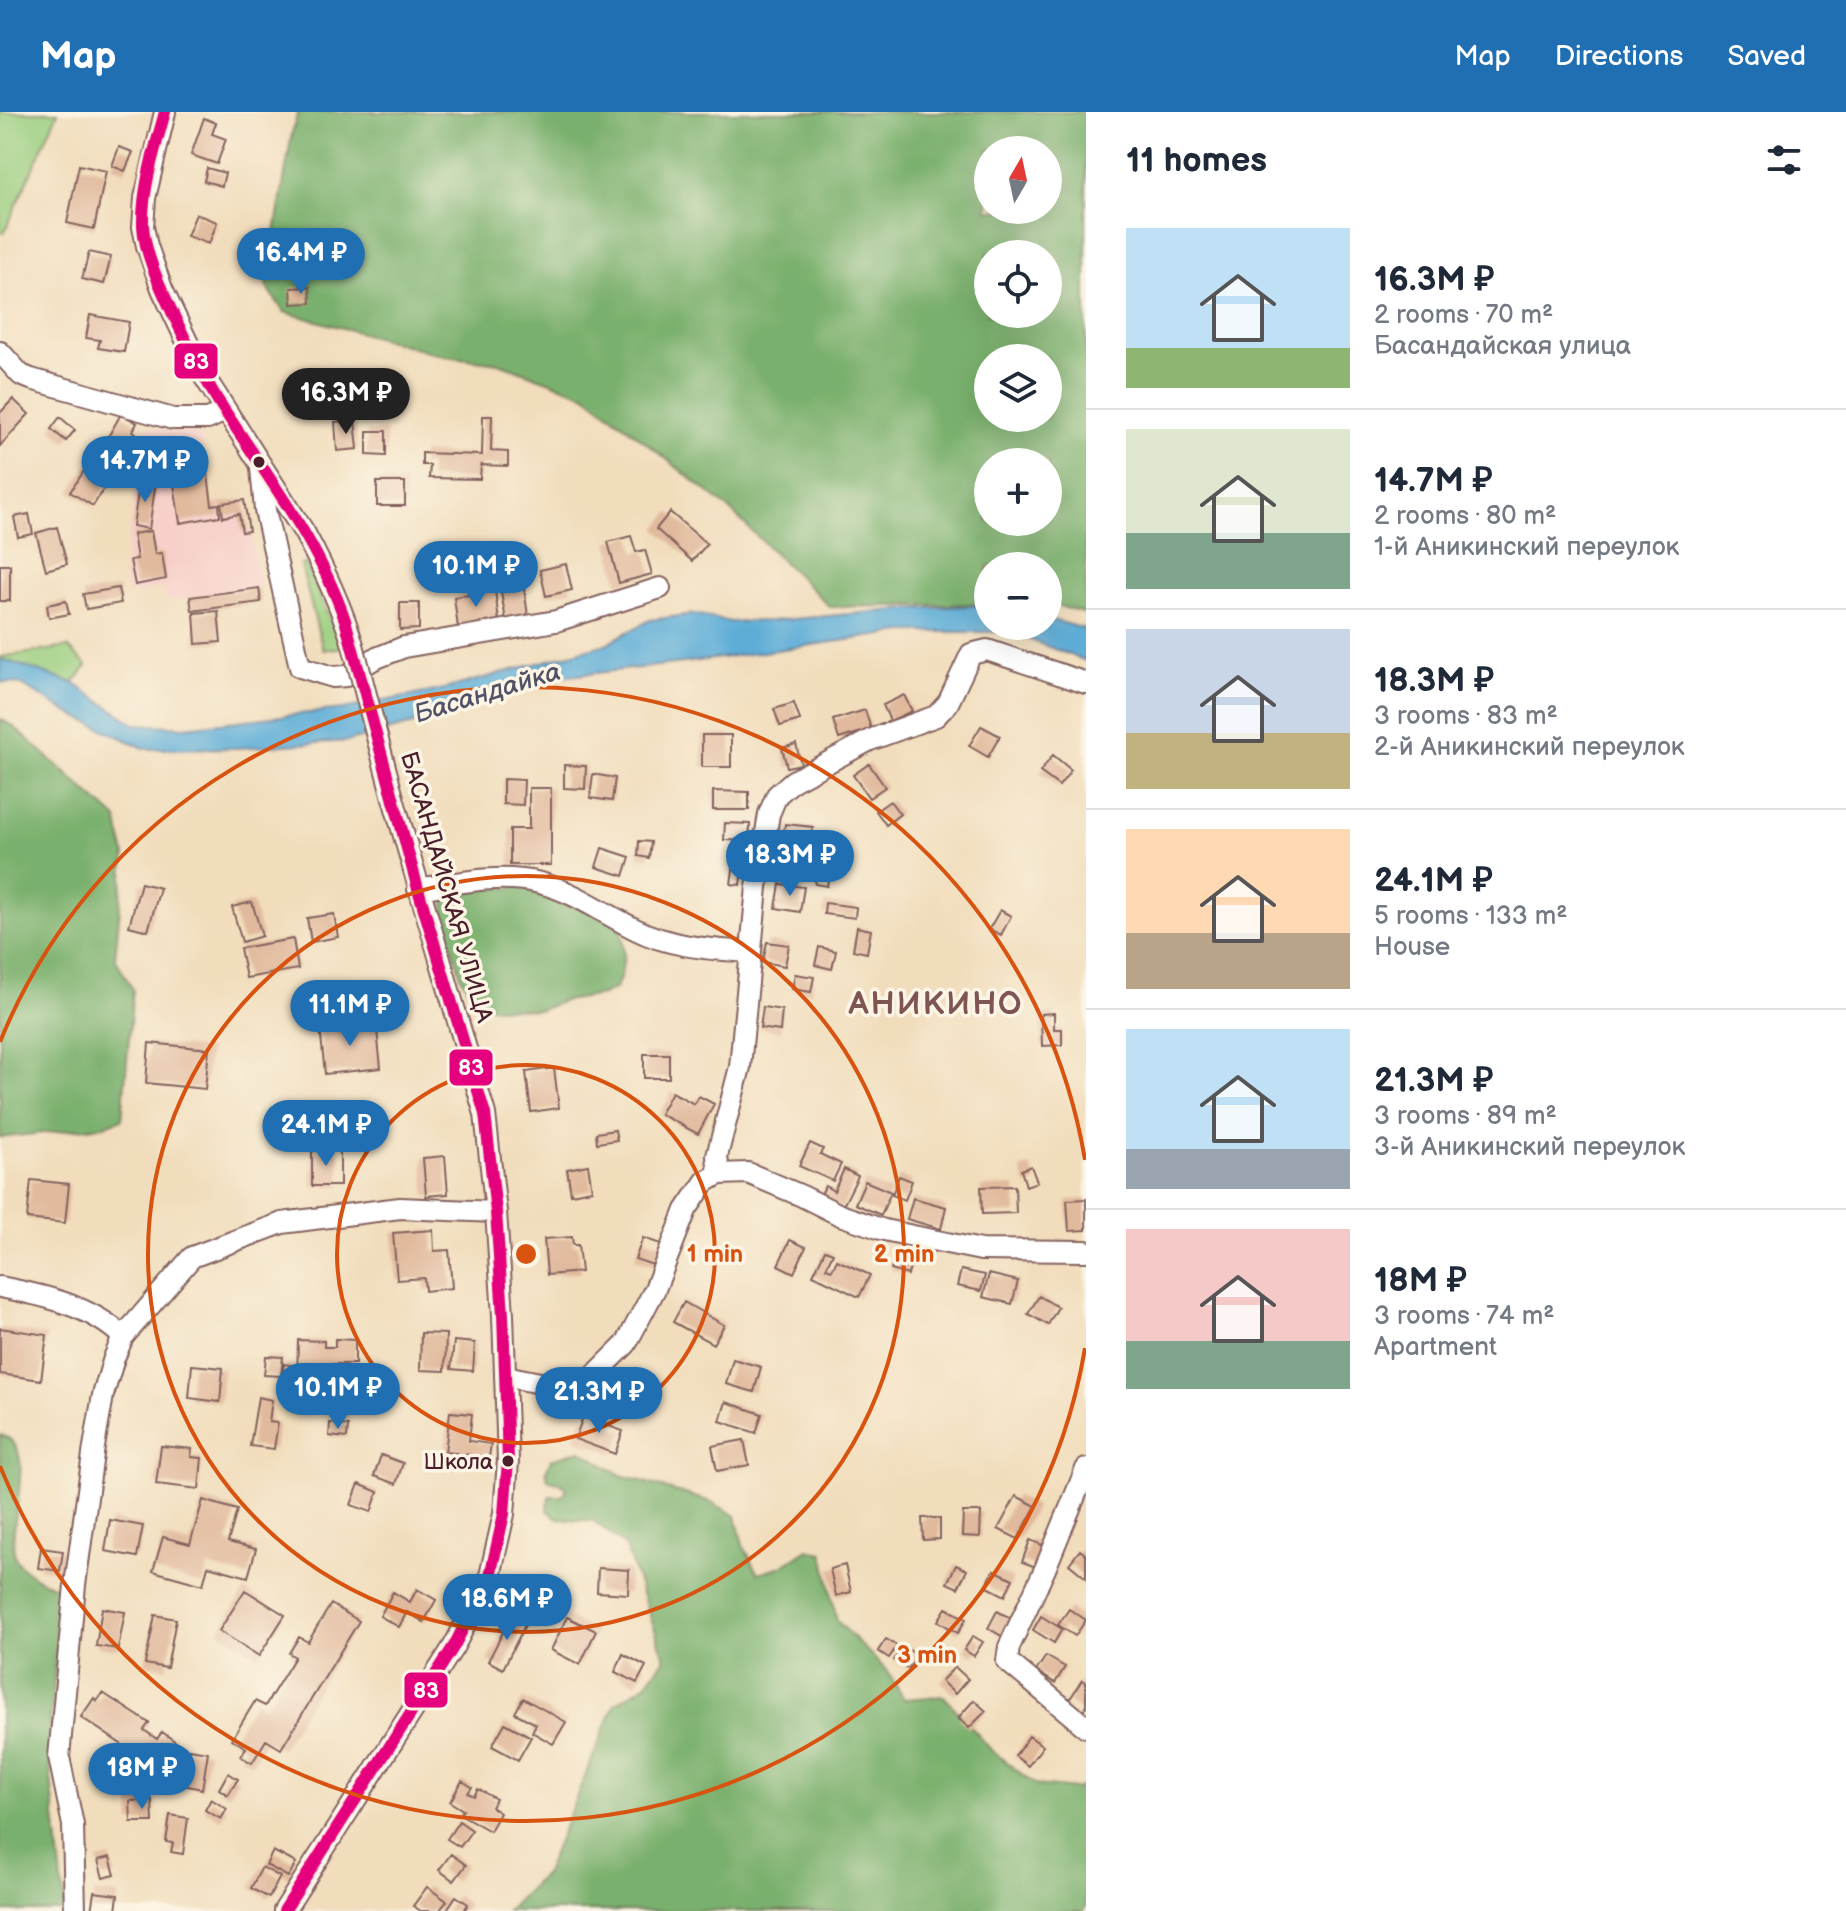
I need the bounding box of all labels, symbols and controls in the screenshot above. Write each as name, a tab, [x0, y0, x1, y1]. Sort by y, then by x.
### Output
text: Map	[40, 34, 116, 79]
text: Map	[1454, 40, 1511, 73]
text: Directions	[1555, 40, 1683, 73]
text: Saved	[1727, 40, 1806, 73]
north arrow	[974, 136, 1062, 224]
map controls	[974, 136, 1062, 640]
icon: filters	[1762, 138, 1806, 182]
text: 11 homes	[1126, 140, 1267, 181]
pin: 16.4M ₽	[227, 228, 375, 296]
text: 16.4M ₽	[255, 238, 347, 269]
button: locate	[974, 240, 1062, 328]
text: 16.3M ₽	[1374, 259, 1495, 300]
icon: home	[1190, 260, 1286, 356]
text: 2 rooms · 70 m²	[1374, 300, 1553, 331]
text: Басандайская улица	[1374, 331, 1631, 362]
line badge: 83	[173, 342, 219, 380]
button: layers	[974, 344, 1062, 432]
text: 83	[183, 349, 209, 376]
pin: 16.3M ₽	[272, 368, 420, 436]
text: 16.3M ₽	[300, 378, 392, 409]
pin: 14.7M ₽	[71, 436, 219, 504]
text: 14.7M ₽	[100, 446, 190, 477]
button: +	[974, 448, 1062, 536]
unlabelled marker	[251, 454, 267, 470]
text: 14.7M ₽	[1374, 460, 1493, 501]
icon: home	[1190, 461, 1286, 557]
text: 2 rooms · 80 m²	[1374, 501, 1556, 532]
text: 1-й Аникинский переулок	[1374, 532, 1679, 563]
pin: 10.1M ₽	[402, 541, 550, 609]
text: 10.1M ₽	[432, 551, 520, 582]
button: −	[974, 552, 1062, 640]
water label: Басандайка	[410, 656, 564, 730]
text: 18.3M ₽	[1374, 660, 1494, 701]
icon: home	[1190, 661, 1286, 757]
text: 3 rooms · 83 m²	[1374, 701, 1558, 732]
text: 2-й Аникинский переулок	[1374, 732, 1685, 763]
street label: БАСАНДАЙСКАЯ УЛИЦА	[394, 748, 499, 1026]
pin: 18.3M ₽	[716, 830, 864, 898]
text: 18.3M ₽	[744, 840, 836, 871]
text: 24.1M ₽	[1374, 860, 1493, 901]
icon: home	[1190, 861, 1286, 957]
text: 5 rooms · 133 m²	[1374, 901, 1567, 932]
text: House	[1374, 932, 1450, 963]
pin: 11.1M ₽	[276, 980, 424, 1048]
district label: АНИКИНО	[848, 985, 1023, 1024]
text: 11.1M ₽	[308, 990, 392, 1021]
line badge: 83	[448, 1048, 494, 1087]
text: 83	[458, 1055, 484, 1082]
text: 21.3M ₽	[1374, 1060, 1494, 1101]
icon: home	[1190, 1061, 1286, 1157]
pin: 24.1M ₽	[252, 1100, 400, 1168]
text: 3 rooms · 89 m²	[1374, 1101, 1557, 1132]
text: 24.1M ₽	[280, 1110, 372, 1141]
text: 3-й Аникинский переулок	[1374, 1132, 1685, 1163]
centre of rings	[512, 1240, 540, 1268]
text: 1 min	[687, 1240, 743, 1269]
text: 2 min	[874, 1240, 934, 1269]
text: 18M ₽	[1374, 1260, 1467, 1301]
icon: home	[1190, 1261, 1286, 1357]
text: 3 rooms · 74 m²	[1374, 1301, 1554, 1332]
text: Apartment	[1374, 1332, 1497, 1363]
pin: 10.1M ₽	[264, 1363, 412, 1431]
pin: 21.3M ₽	[525, 1367, 673, 1435]
text: 10.1M ₽	[294, 1373, 382, 1404]
text: 21.3M ₽	[553, 1377, 645, 1408]
place label: Школа	[424, 1449, 493, 1476]
marker: Школа	[500, 1453, 516, 1469]
pin: 18.6M ₽	[433, 1574, 581, 1642]
text: 18.6M ₽	[461, 1584, 553, 1615]
text: 3 min	[897, 1641, 957, 1670]
line badge: 83	[403, 1671, 449, 1709]
text: 83	[413, 1678, 439, 1705]
pin: 18M ₽	[86, 1743, 198, 1811]
text: 18M ₽	[106, 1753, 178, 1784]

